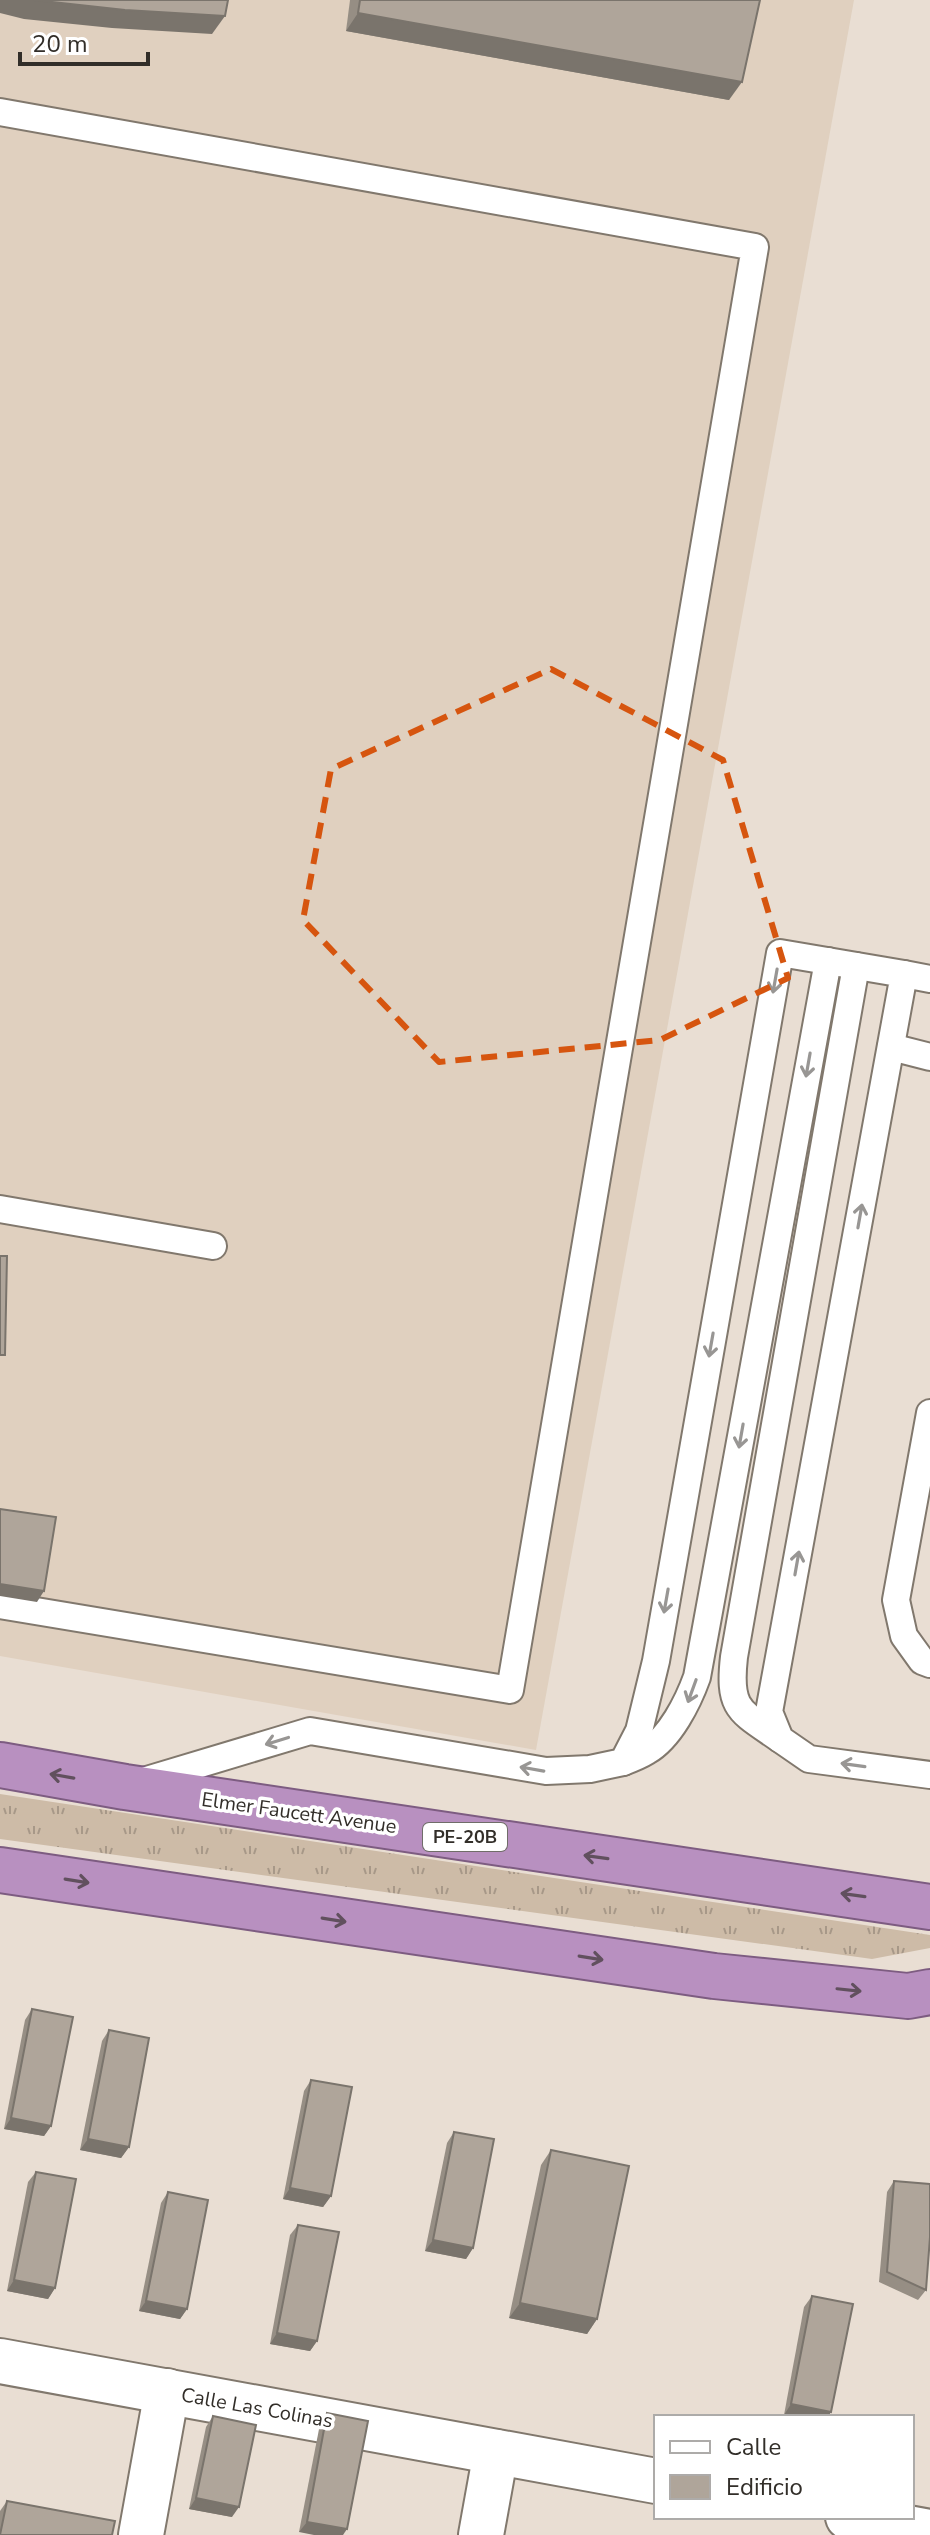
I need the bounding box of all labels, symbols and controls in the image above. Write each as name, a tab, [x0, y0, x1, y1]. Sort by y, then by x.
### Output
scale bar	[20, 16, 148, 66]
text: 20 m	[32, 28, 88, 60]
one-way arrow	[766, 967, 781, 993]
one-way arrow	[800, 1052, 815, 1077]
one-way arrow	[854, 1203, 869, 1229]
one-way arrow	[702, 1332, 717, 1357]
one-way arrow	[732, 1423, 747, 1448]
one-way arrow	[790, 1550, 805, 1576]
one-way arrow	[658, 1588, 673, 1613]
one-way arrow	[683, 1678, 698, 1703]
one-way arrow	[264, 1734, 290, 1749]
one-way arrow	[841, 1757, 866, 1772]
one-way arrow	[520, 1761, 545, 1776]
one-way arrow	[50, 1767, 75, 1782]
street label: Elmer Faucett Avenue	[200, 1786, 398, 1840]
road number: PE-20B	[423, 1823, 507, 1851]
one-way arrow	[584, 1849, 609, 1864]
one-way arrow	[64, 1874, 89, 1889]
one-way arrow	[841, 1887, 866, 1902]
one-way arrow	[321, 1913, 346, 1928]
one-way arrow	[578, 1951, 604, 1966]
one-way arrow	[835, 1982, 862, 1997]
street label: Calle Las Colinas	[179, 2381, 335, 2435]
legend	[654, 2415, 914, 2519]
text: Calle	[726, 2431, 781, 2463]
text: Edificio	[726, 2471, 803, 2503]

